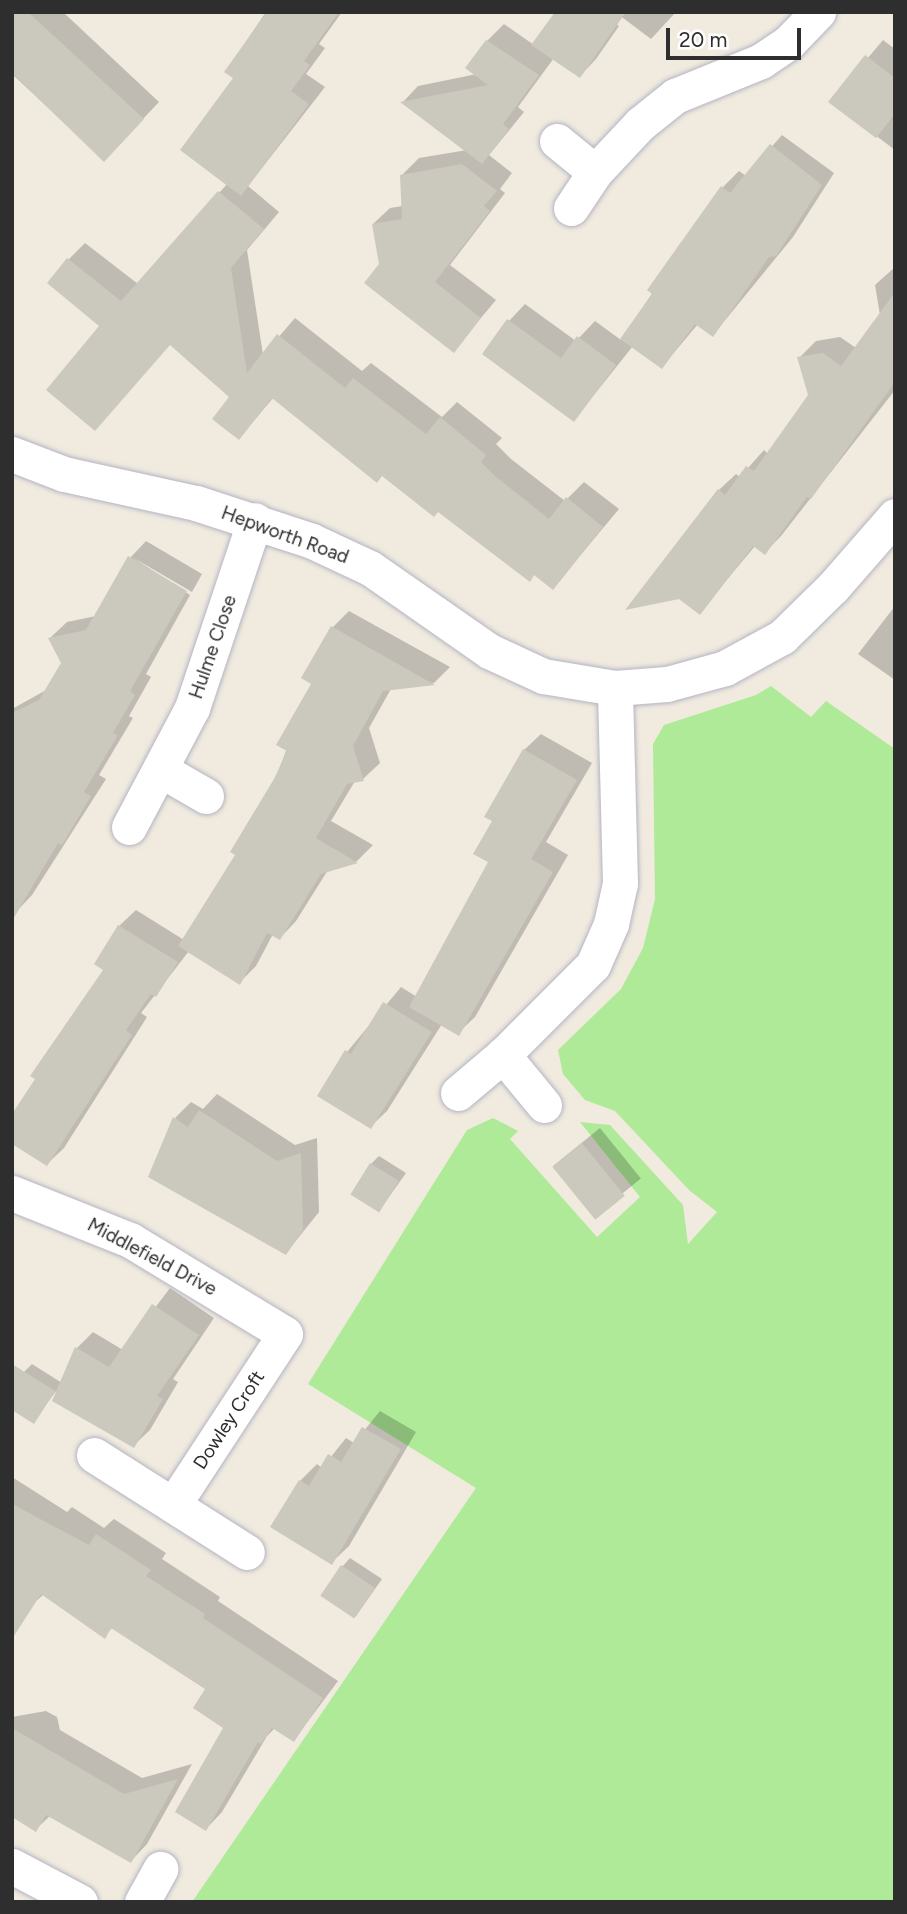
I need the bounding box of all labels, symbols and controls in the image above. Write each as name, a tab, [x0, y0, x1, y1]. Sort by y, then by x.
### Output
scale bar	[669, 14, 804, 58]
text: 20 m	[679, 27, 727, 52]
street label: Hepworth Road	[218, 501, 352, 569]
street label: Hulme Close	[185, 592, 241, 702]
street label: Middlefield Drive	[84, 1213, 220, 1301]
street label: Dowley Croft	[189, 1366, 269, 1474]

